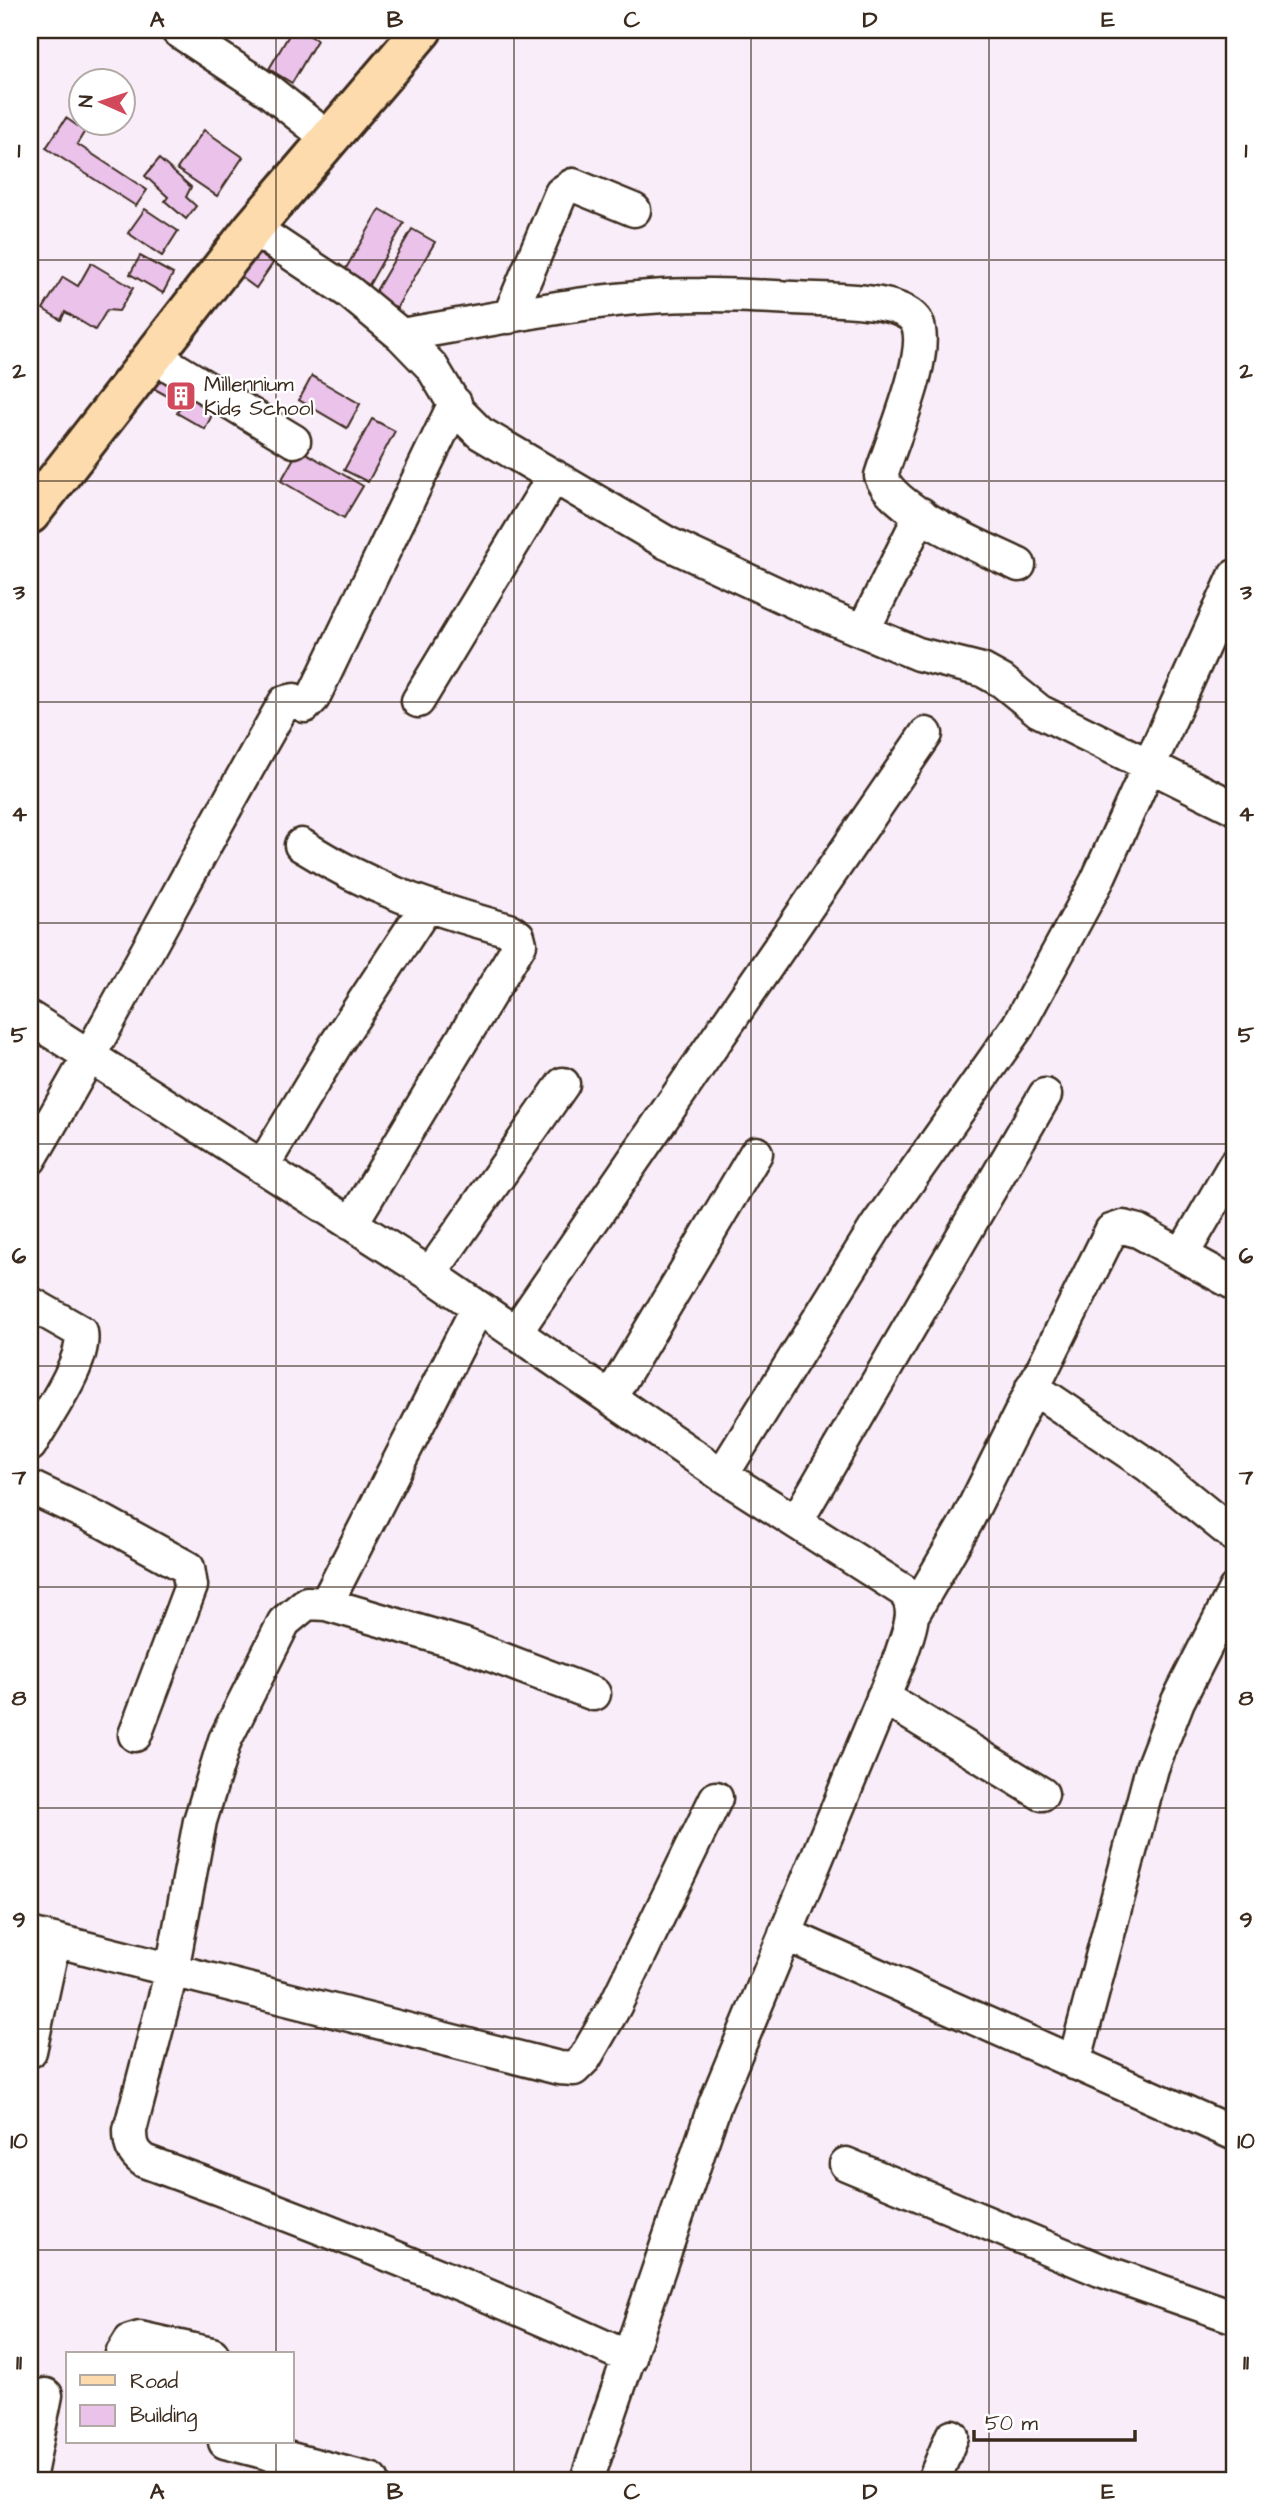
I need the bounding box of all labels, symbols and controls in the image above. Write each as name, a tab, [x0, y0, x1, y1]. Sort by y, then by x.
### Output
text: A	[150, 4, 165, 36]
text: B	[387, 4, 404, 36]
text: C	[624, 4, 641, 36]
text: D	[863, 4, 878, 36]
text: E	[1101, 4, 1115, 36]
north arrow	[66, 66, 136, 136]
text: N	[73, 94, 100, 108]
text: 1	[18, 134, 21, 166]
text: 1	[1245, 134, 1248, 166]
text: 2	[11, 355, 26, 387]
text: 2	[1238, 355, 1253, 387]
place label: Millennium Kids School	[204, 370, 314, 423]
building icon: Millennium Kids School	[164, 379, 198, 413]
text: 3	[12, 576, 25, 608]
text: 3	[1239, 576, 1252, 608]
text: 4	[11, 798, 27, 830]
text: 4	[1238, 798, 1254, 830]
text: 5	[11, 1019, 28, 1051]
text: 5	[1238, 1019, 1255, 1051]
text: 6	[12, 1240, 27, 1272]
text: 6	[1239, 1240, 1254, 1272]
text: 7	[11, 1461, 27, 1493]
text: 7	[1238, 1461, 1254, 1493]
text: 8	[12, 1682, 27, 1714]
text: 8	[1239, 1682, 1254, 1714]
text: 9	[12, 1904, 26, 1936]
text: 9	[1239, 1904, 1253, 1936]
text: 10	[10, 2125, 28, 2157]
text: 10	[1237, 2125, 1255, 2157]
text: 11	[16, 2346, 22, 2378]
text: 11	[1243, 2346, 1249, 2378]
legend	[66, 2352, 294, 2444]
text: Road	[130, 2367, 178, 2396]
scale bar	[974, 2398, 1136, 2442]
text: Building	[130, 2401, 198, 2432]
text: 50 m	[985, 2409, 1039, 2438]
text: A	[150, 2476, 165, 2508]
text: B	[387, 2476, 404, 2508]
text: C	[624, 2476, 641, 2508]
text: D	[863, 2476, 878, 2508]
text: E	[1101, 2476, 1115, 2508]

